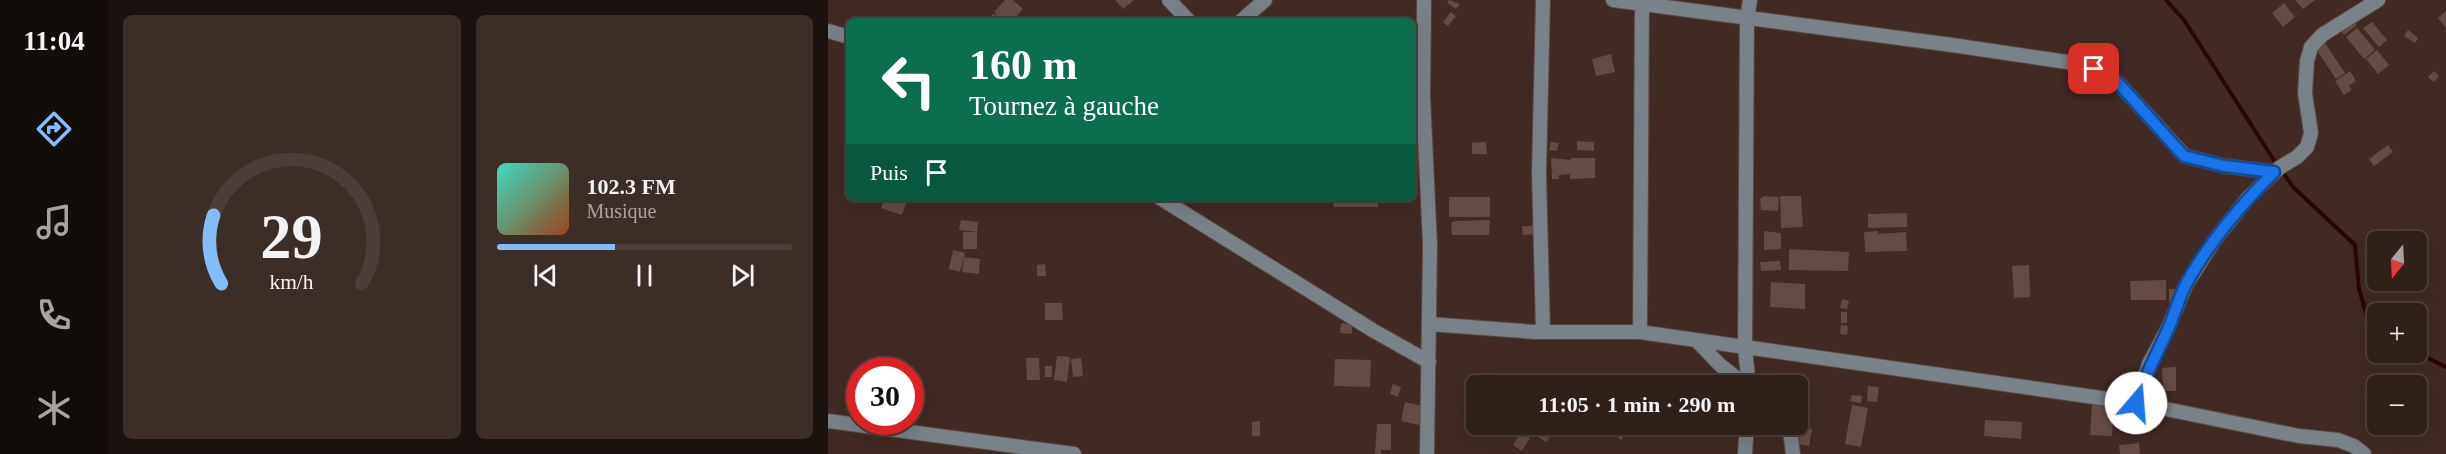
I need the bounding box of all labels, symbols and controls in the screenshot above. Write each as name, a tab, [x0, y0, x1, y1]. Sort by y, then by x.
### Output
text: 11:04	[23, 26, 85, 56]
icon: left	[870, 42, 948, 120]
text: 160 m	[969, 42, 1078, 88]
pin	[2068, 43, 2119, 94]
icon: arrive	[2077, 52, 2110, 85]
text: Tournez à gauche	[969, 91, 1159, 121]
icon: directions	[33, 108, 75, 150]
icon: arrive	[920, 156, 953, 189]
text: Puis	[870, 160, 908, 185]
text: 102.3 FM	[587, 174, 676, 199]
text: Musique	[587, 200, 657, 222]
icon: music	[33, 201, 75, 243]
text: 29	[261, 202, 323, 271]
north arrow	[2367, 231, 2427, 291]
map controls	[2367, 231, 2427, 435]
icon: previous	[529, 259, 562, 292]
icon: pause	[628, 259, 661, 292]
icon: next	[726, 259, 759, 292]
text: km/h	[270, 270, 314, 294]
icon: phone	[33, 294, 75, 336]
button: +	[2367, 303, 2427, 363]
speed limit sign: 30	[846, 357, 924, 435]
position arrow	[2104, 371, 2168, 435]
button: −	[2367, 375, 2427, 435]
icon: climate	[33, 387, 75, 429]
text: 11:05 · 1 min · 290 m	[1539, 392, 1735, 417]

